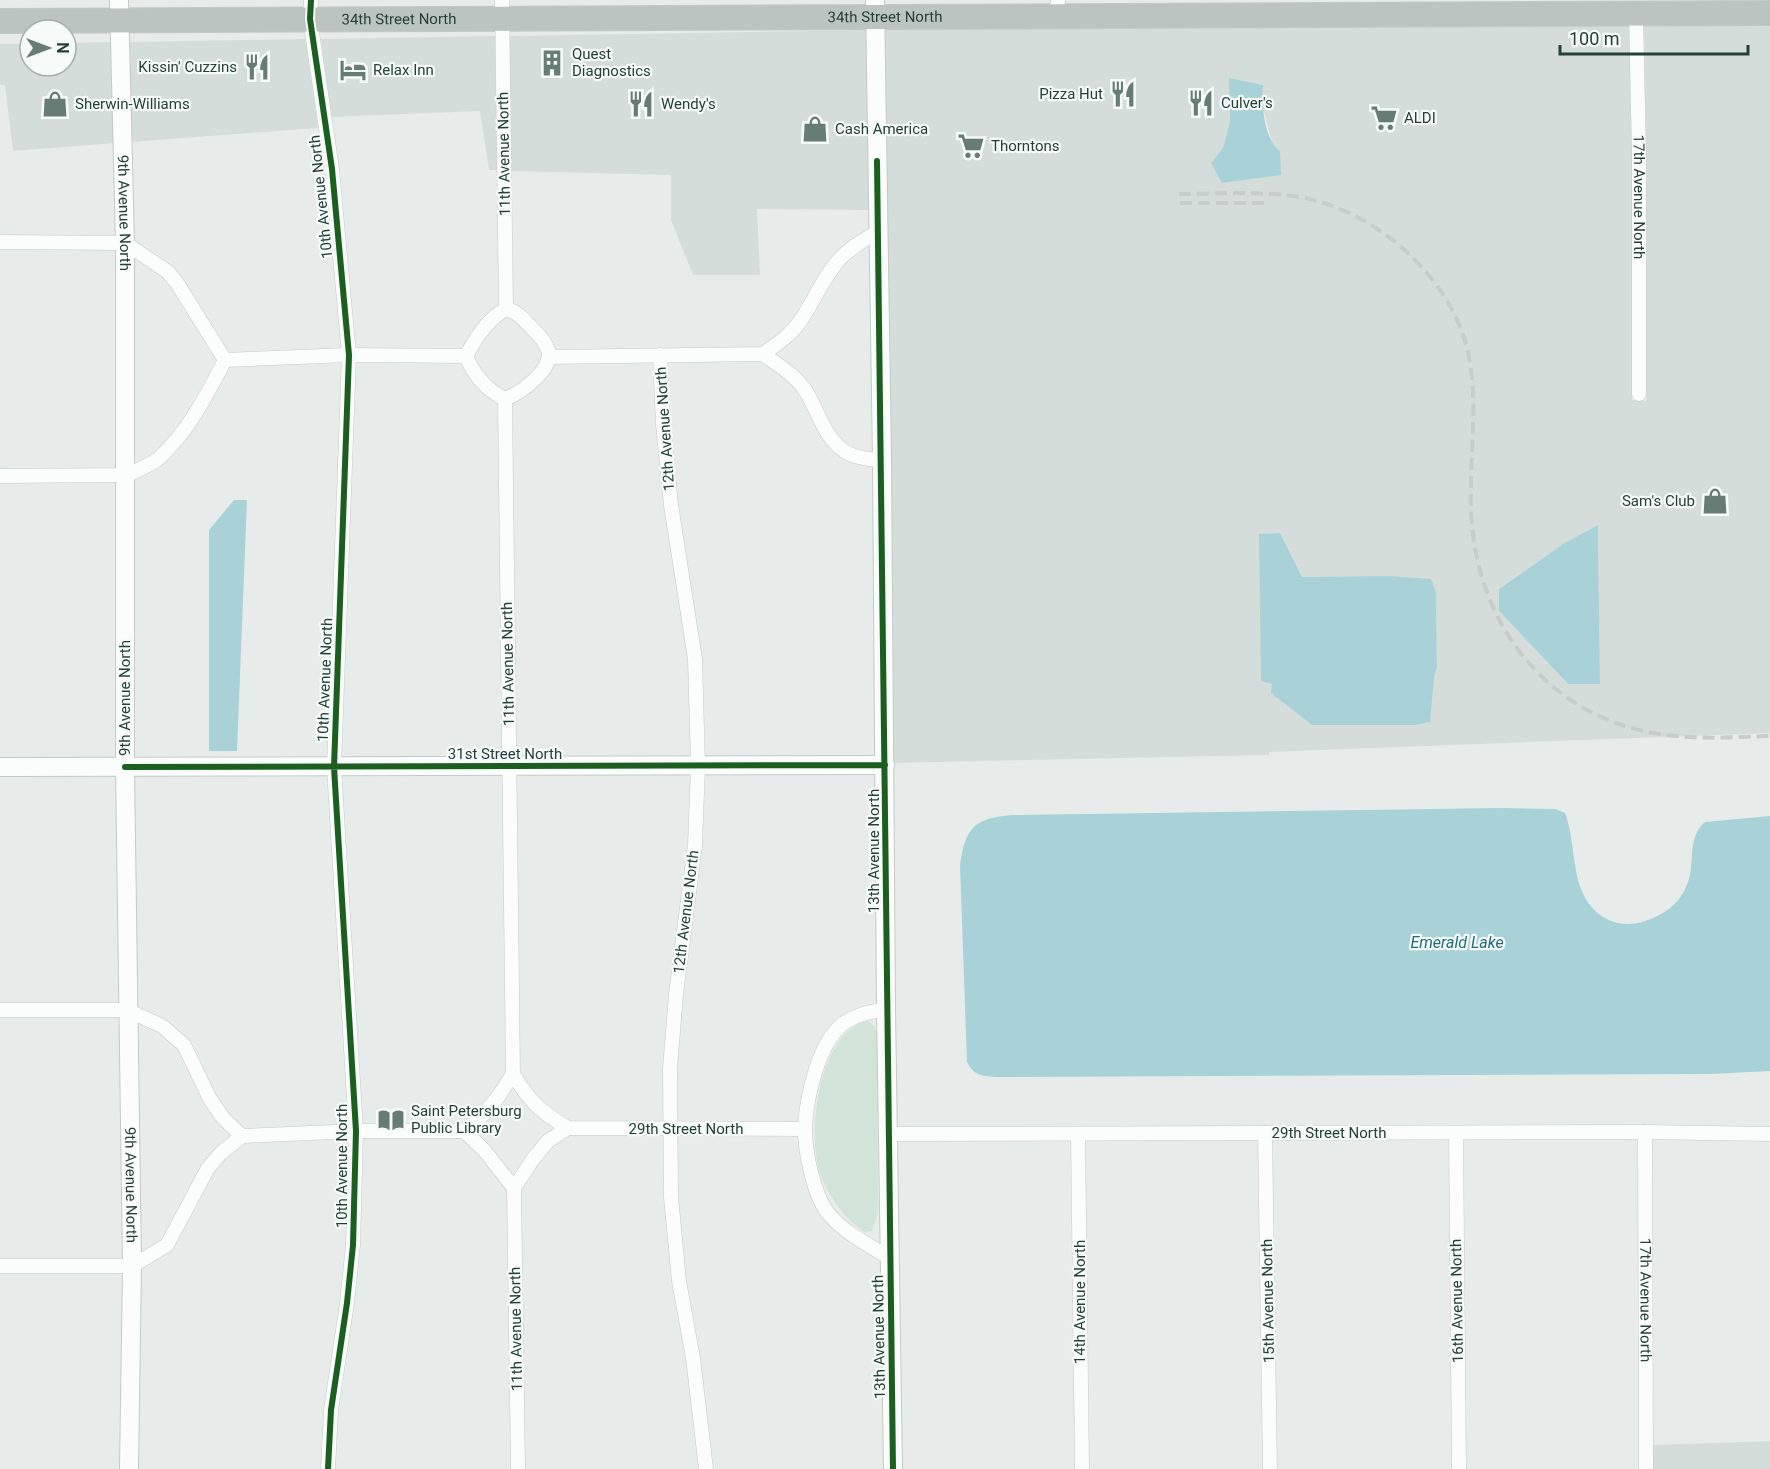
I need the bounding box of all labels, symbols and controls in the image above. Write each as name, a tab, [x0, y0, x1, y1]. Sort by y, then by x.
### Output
street label: 34th Street North	[827, 8, 943, 26]
street label: 34th Street North	[341, 10, 457, 28]
north arrow	[18, 18, 78, 78]
scale bar	[1560, 18, 1748, 56]
text: 100 m	[1569, 28, 1620, 49]
text: N	[53, 42, 72, 54]
place label: Quest Diagnostics	[572, 45, 651, 80]
building icon: Quest Diagnostics	[537, 48, 567, 78]
restaurant icon: Kissin' Cuzzins	[242, 52, 272, 82]
hotel icon: Relax Inn	[338, 55, 368, 85]
place label: Kissin' Cuzzins	[138, 58, 237, 76]
place label: Relax Inn	[373, 61, 434, 79]
restaurant icon: Pizza Hut	[1108, 79, 1138, 109]
place label: Pizza Hut	[1039, 85, 1103, 103]
restaurant icon: Culver's	[1186, 88, 1216, 118]
shop icon: Sherwin-Williams	[40, 89, 70, 119]
restaurant icon: Wendy's	[626, 89, 656, 119]
street label: 11th Avenue North	[494, 92, 514, 216]
place label: Culver's	[1221, 94, 1273, 112]
place label: Sherwin-Williams	[75, 95, 190, 113]
place label: Wendy's	[661, 95, 716, 113]
supermarket icon: ALDI	[1369, 103, 1399, 133]
place label: ALDI	[1404, 109, 1436, 127]
shop icon: Cash America	[800, 114, 830, 144]
place label: Cash America	[835, 120, 928, 138]
supermarket icon: Thorntons	[956, 131, 986, 161]
street label: 10th Avenue North	[306, 134, 336, 260]
street label: 17th Avenue North	[1630, 135, 1648, 259]
place label: Thorntons	[991, 137, 1059, 155]
street label: 9th Avenue North	[114, 155, 134, 271]
street label: 12th Avenue North	[652, 366, 678, 492]
shop icon: Sam's Club	[1700, 486, 1730, 516]
place label: Sam's Club	[1622, 492, 1695, 510]
street label: 11th Avenue North	[498, 602, 518, 726]
street label: 10th Avenue North	[314, 618, 336, 742]
street label: 9th Avenue North	[116, 640, 134, 756]
street label: 31st Street North	[448, 745, 562, 763]
street label: 13th Avenue North	[865, 789, 883, 913]
street label: 12th Avenue North	[669, 849, 703, 975]
water label: Emerald Lake	[1410, 933, 1504, 952]
place label: Saint Petersburg Public Library	[411, 1102, 522, 1137]
street label: 10th Avenue North	[333, 1104, 351, 1228]
library icon: Saint Petersburg Public Library	[376, 1105, 406, 1135]
street label: 29th Street North	[629, 1120, 743, 1138]
street label: 29th Street North	[1272, 1124, 1386, 1142]
street label: 9th Avenue North	[121, 1127, 141, 1243]
street label: 17th Avenue North	[1636, 1238, 1655, 1362]
street label: 15th Avenue North	[1258, 1239, 1278, 1363]
street label: 16th Avenue North	[1447, 1239, 1467, 1363]
street label: 14th Avenue North	[1071, 1240, 1089, 1364]
street label: 11th Avenue North	[506, 1267, 526, 1391]
street label: 13th Avenue North	[869, 1275, 889, 1399]

